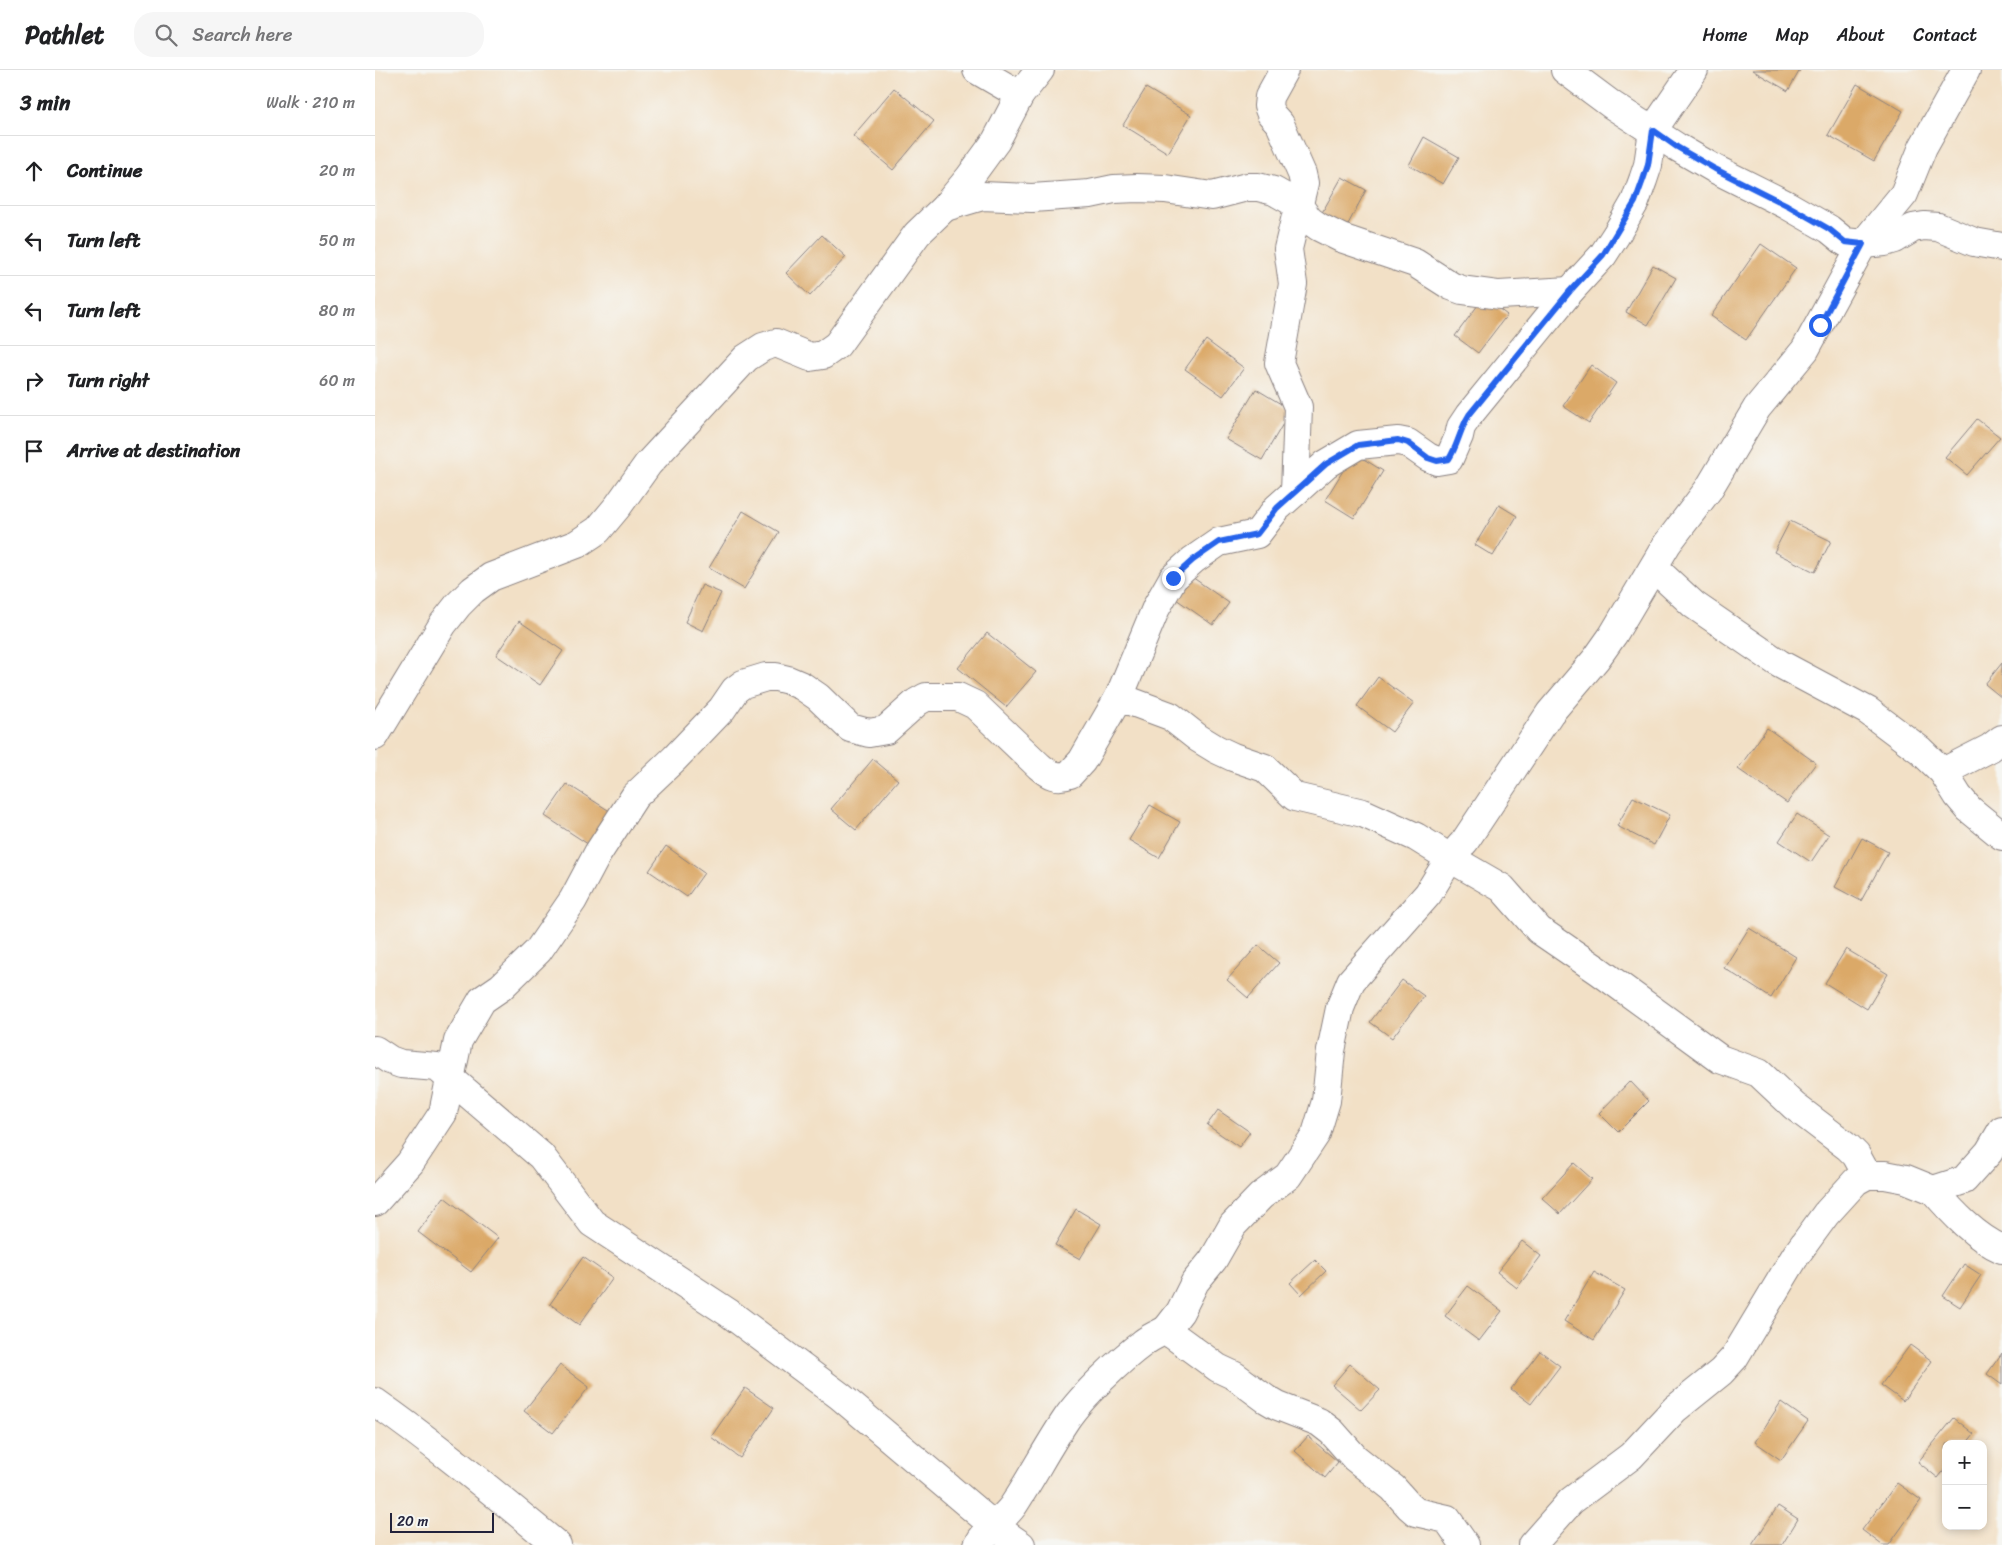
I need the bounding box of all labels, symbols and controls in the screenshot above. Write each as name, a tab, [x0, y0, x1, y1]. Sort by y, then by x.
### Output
search box	[134, 12, 484, 57]
text: Pathlet	[25, 14, 104, 56]
text: Search here	[192, 18, 292, 51]
text: Home	[1703, 19, 1748, 51]
text: Map	[1776, 19, 1809, 51]
text: About	[1837, 19, 1885, 51]
text: Contact	[1913, 19, 1977, 51]
icon: search	[152, 21, 180, 49]
text: 3 min	[20, 84, 70, 122]
text: Walk · 210 m	[266, 88, 355, 117]
text: Continue	[67, 154, 143, 187]
text: 20 m	[319, 156, 355, 185]
icon: ahead	[20, 157, 48, 185]
text: Turn left	[67, 224, 140, 257]
text: 50 m	[319, 226, 355, 255]
icon: left	[20, 227, 48, 255]
text: Turn left	[67, 294, 140, 327]
text: 80 m	[319, 296, 355, 325]
icon: left	[20, 297, 48, 325]
route start	[1809, 314, 1832, 337]
text: Turn right	[67, 364, 149, 397]
text: 60 m	[319, 366, 355, 395]
icon: right	[20, 367, 48, 395]
text: Arrive at destination	[67, 434, 240, 467]
icon: arrive	[20, 437, 48, 465]
route end	[1162, 567, 1185, 590]
map controls	[1942, 1440, 1987, 1530]
button: +	[1942, 1440, 1987, 1485]
button: −	[1942, 1485, 1987, 1530]
text: 20 m	[397, 1509, 428, 1534]
scale bar	[390, 1510, 494, 1533]

